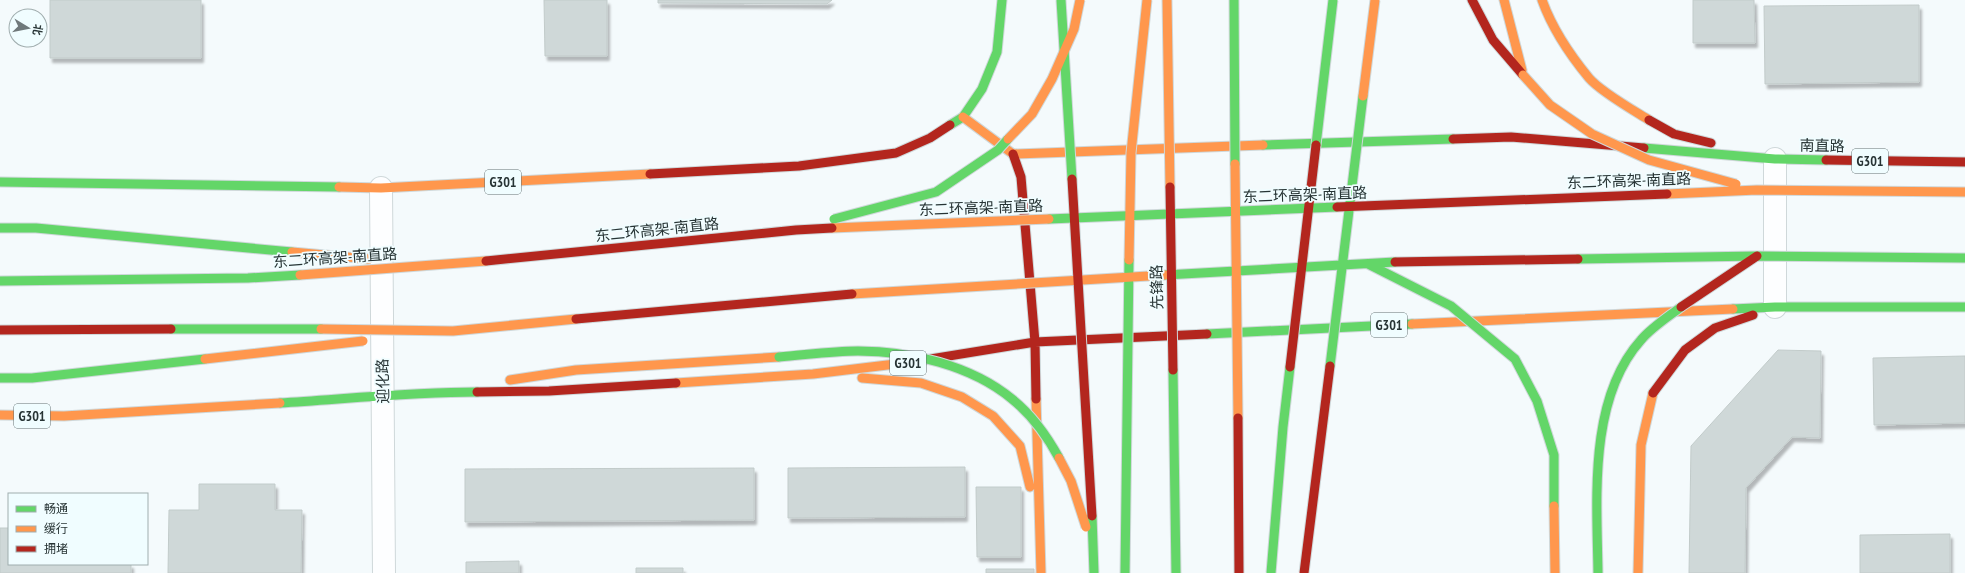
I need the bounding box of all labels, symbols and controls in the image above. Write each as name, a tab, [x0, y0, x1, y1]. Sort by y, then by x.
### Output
north arrow	[8, 8, 48, 48]
text: 北	[30, 23, 46, 36]
street label: 南直路	[1799, 136, 1845, 155]
road number: G301	[1852, 149, 1888, 173]
street label: 东二环高架-南直路	[1567, 169, 1691, 192]
road number: G301	[485, 170, 521, 194]
street label: 东二环高架-南直路	[1243, 183, 1367, 206]
street label: 东二环高架-南直路	[919, 196, 1043, 219]
street label: 东二环高架-南直路	[594, 214, 720, 245]
street label: 东二环高架-南直路	[272, 244, 398, 271]
street label: 先锋路	[1147, 264, 1166, 310]
road number: G301	[1371, 313, 1407, 337]
road number: G301	[890, 351, 926, 375]
street label: 迎化路	[373, 358, 392, 404]
road number: G301	[14, 404, 50, 428]
legend	[8, 493, 148, 565]
text: 畅通	[44, 501, 68, 516]
text: 缓行	[44, 521, 68, 536]
text: 拥堵	[44, 541, 68, 556]

